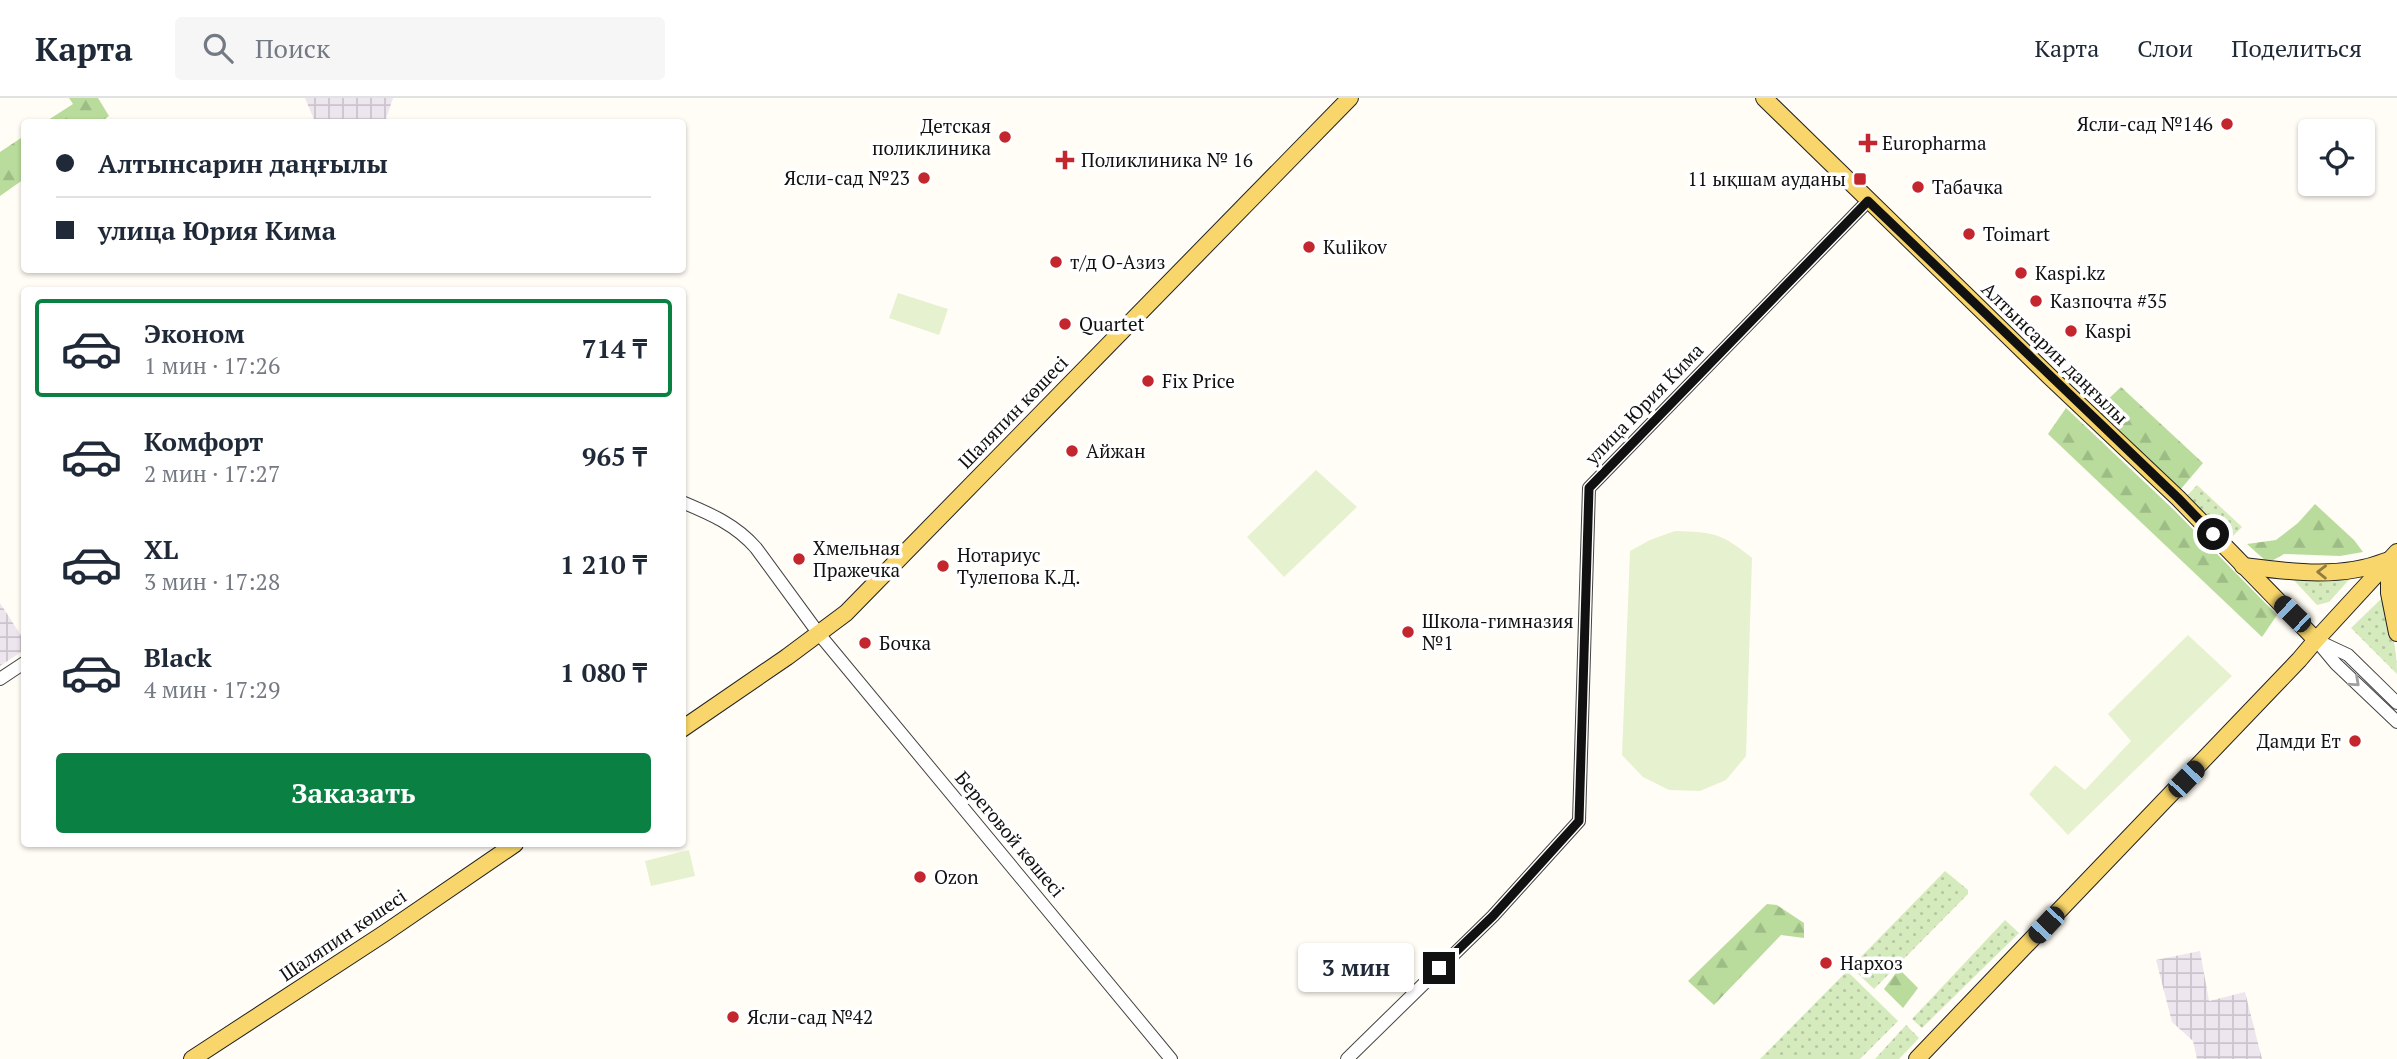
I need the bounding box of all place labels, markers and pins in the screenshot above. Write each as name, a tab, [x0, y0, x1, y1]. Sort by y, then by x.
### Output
place label: Ясли-сад №146	[2077, 111, 2213, 136]
place label: Детская поликлиника	[872, 113, 991, 160]
marker: Ясли-сад №146	[2219, 116, 2235, 132]
marker: Детская поликлиника	[997, 129, 1013, 145]
place label: Europharma	[1882, 130, 1987, 155]
marker: Europharma	[1860, 135, 1876, 151]
place label: Поликлиника № 16	[1081, 147, 1253, 172]
marker: Поликлиника № 16	[1055, 150, 1075, 170]
place label: Ясли-сад №23	[784, 165, 910, 190]
place label: 11 ықшам ауданы	[1687, 166, 1846, 191]
marker: Ясли-сад №23	[916, 170, 932, 186]
marker: 11 ықшам ауданы	[1852, 171, 1868, 187]
place label: Табачка	[1932, 174, 2004, 199]
marker: Табачка	[1910, 179, 1926, 195]
place label: Toimart	[1983, 221, 2050, 246]
marker: Toimart	[1961, 226, 1977, 242]
place label: Kulikov	[1323, 234, 1387, 259]
marker: Kulikov	[1301, 239, 1317, 255]
place label: т/д О-Азиз	[1070, 249, 1165, 274]
marker: т/д О-Азиз	[1048, 254, 1064, 270]
place label: Kaspi.kz	[2035, 260, 2106, 285]
marker: Kaspi.kz	[2013, 265, 2029, 281]
place label: Казпочта #35	[2050, 288, 2167, 313]
marker: Казпочта #35	[2028, 293, 2044, 309]
place label: Quartet	[1079, 311, 1145, 336]
marker: Quartet	[1057, 316, 1073, 332]
place label: Kaspi	[2085, 318, 2132, 343]
marker: Kaspi	[2063, 323, 2079, 339]
place label: Fix Price	[1162, 368, 1235, 393]
marker: Fix Price	[1140, 373, 1156, 389]
place label: Айжан	[1086, 438, 1146, 463]
marker: Айжан	[1064, 443, 1080, 459]
place label: Хмельная Пражечка	[813, 535, 901, 582]
place label: Нотариус Тулепова К.Д.	[957, 542, 1081, 589]
marker: Хмельная Пражечка	[791, 551, 807, 567]
marker: Нотариус Тулепова К.Д.	[935, 558, 951, 574]
place label: Школа-гимназия №1	[1422, 608, 1573, 655]
marker: Школа-гимназия №1	[1400, 624, 1416, 640]
place label: Бочка	[879, 630, 931, 655]
marker: Бочка	[857, 635, 873, 651]
place label: Дамди Ет	[2257, 728, 2341, 753]
marker: Дамди Ет	[2347, 733, 2363, 749]
place label: Ozon	[934, 864, 979, 889]
marker: Ozon	[912, 869, 928, 885]
place label: Нархоз	[1840, 950, 1903, 975]
marker: Нархоз	[1818, 955, 1834, 971]
place label: Ясли-сад №42	[747, 1004, 873, 1029]
marker: Ясли-сад №42	[725, 1009, 741, 1025]

